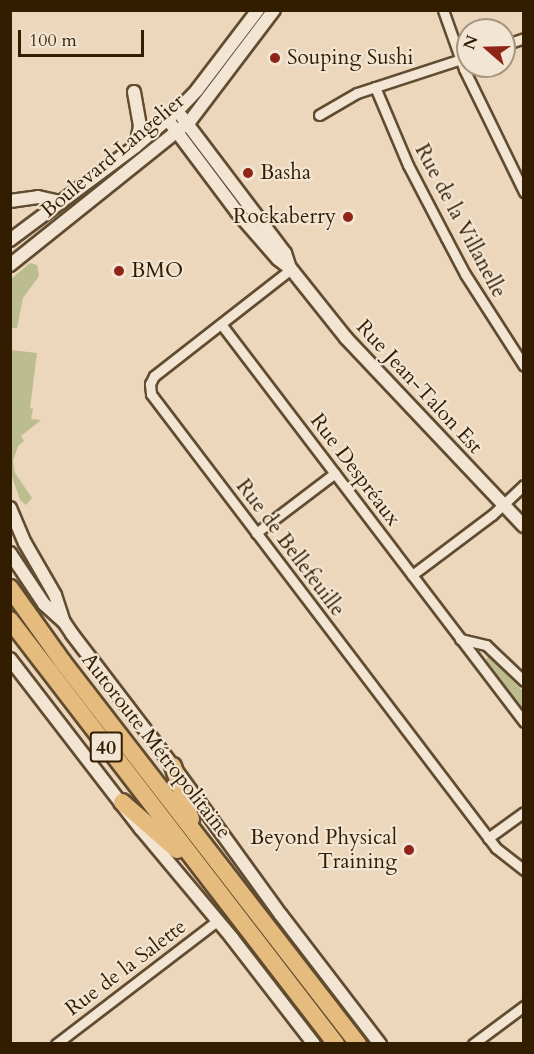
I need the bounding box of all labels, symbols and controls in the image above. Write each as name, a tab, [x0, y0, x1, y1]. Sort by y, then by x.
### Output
scale bar	[21, 18, 147, 56]
north arrow	[456, 18, 516, 78]
text: 100 m	[29, 28, 77, 53]
text: N	[458, 32, 484, 53]
place label: Souping Sushi	[287, 45, 413, 71]
marker: Souping Sushi	[268, 51, 282, 65]
street label: Boulevard Langelier	[36, 89, 190, 223]
street label: Rue de la Villanelle	[409, 140, 511, 302]
place label: Basha	[260, 160, 311, 186]
marker: Basha	[241, 166, 255, 180]
place label: Rockaberry	[233, 204, 336, 230]
marker: Rockaberry	[341, 210, 355, 224]
place label: BMO	[131, 258, 183, 284]
marker: BMO	[112, 264, 126, 278]
street label: Rue Jean-Talon Est	[351, 315, 487, 459]
street label: Rue Despréaux	[305, 409, 405, 531]
street label: Rue de Bellefeuille	[230, 474, 350, 622]
street label: Autoroute Métropolitaine	[76, 648, 236, 844]
road number: 40	[90, 730, 122, 764]
place label: Beyond Physical Training	[250, 825, 397, 875]
marker: Beyond Physical Training	[402, 843, 416, 857]
street label: Rue de la Salette	[61, 914, 191, 1022]

